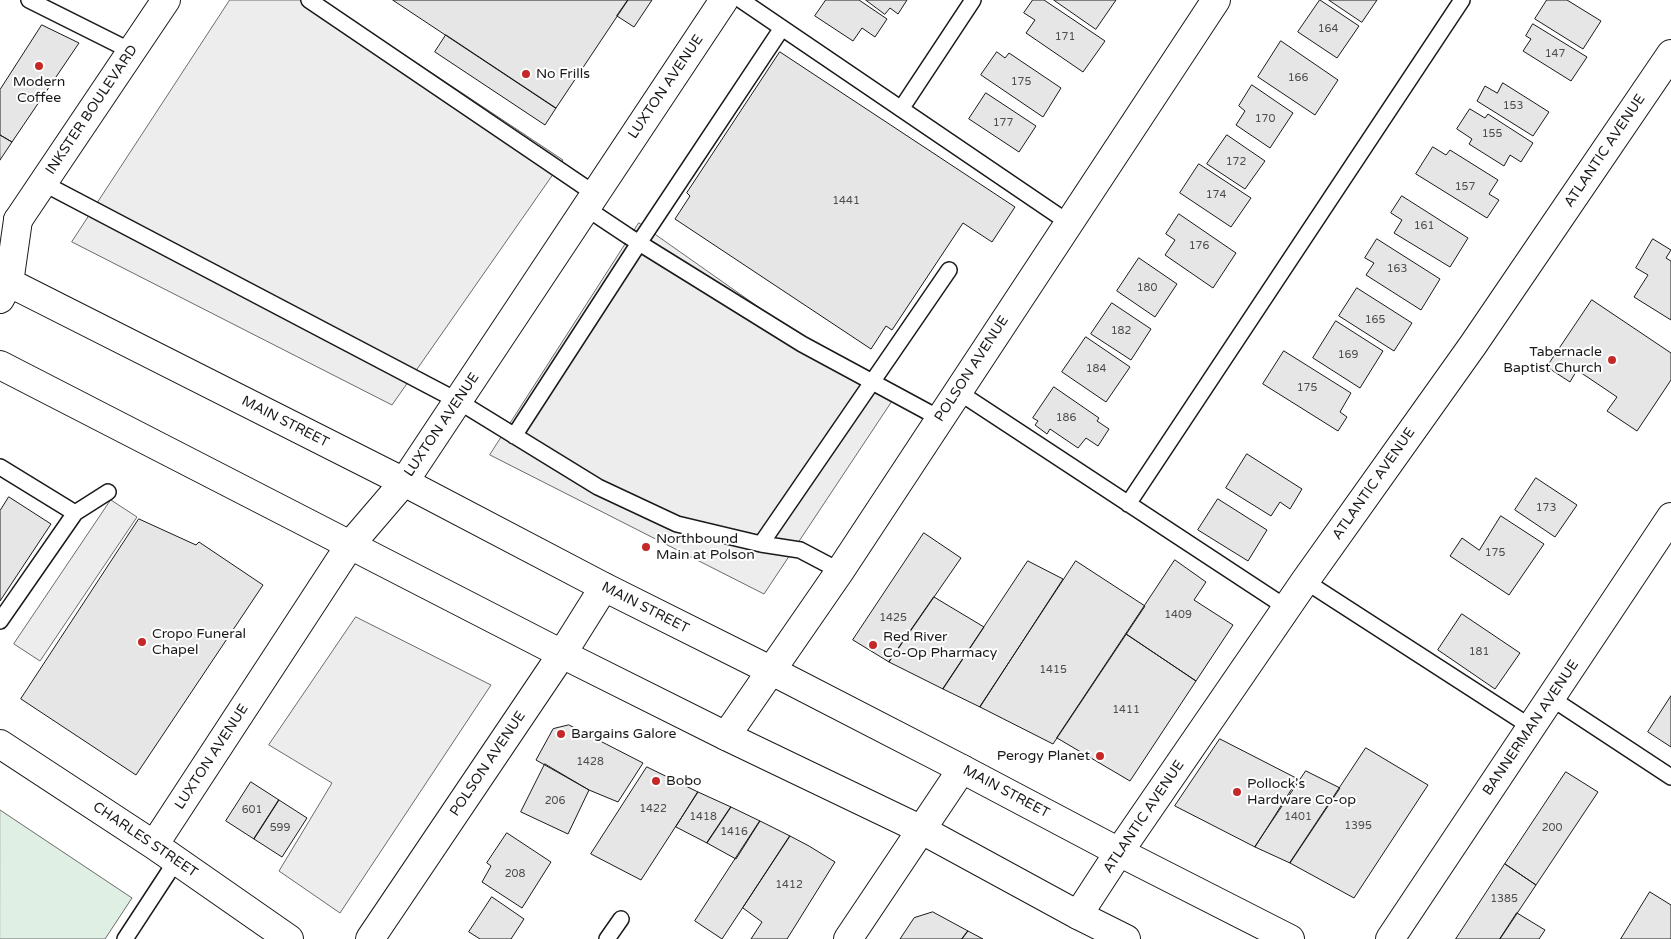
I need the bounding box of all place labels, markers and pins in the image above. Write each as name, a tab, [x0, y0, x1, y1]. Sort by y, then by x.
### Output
marker: Modern Coffee	[33, 60, 45, 72]
place label: No Frills	[536, 66, 590, 82]
marker: No Frills	[520, 68, 532, 80]
place label: Modern Coffee	[13, 74, 65, 106]
place label: Tabernacle Baptist Church	[1503, 344, 1602, 377]
marker: Tabernacle Baptist Church	[1606, 354, 1618, 366]
place label: Northbound Main at Polson	[656, 531, 755, 564]
marker: Northbound Main at Polson	[640, 541, 652, 553]
place label: Cropo Funeral Chapel	[152, 626, 246, 658]
place label: Red River Co-Op Pharmacy	[883, 629, 997, 662]
marker: Cropo Funeral Chapel	[136, 636, 148, 648]
marker: Red River Co-Op Pharmacy	[867, 639, 879, 651]
place label: Bargains Galore	[571, 726, 676, 742]
marker: Bargains Galore	[555, 728, 567, 740]
place label: Perogy Planet	[997, 748, 1090, 764]
marker: Perogy Planet	[1094, 750, 1106, 762]
place label: Bobo	[666, 773, 701, 789]
marker: Bobo	[650, 775, 662, 787]
place label: Pollock's Hardware Co-op	[1247, 776, 1356, 809]
marker: Pollock's Hardware Co-op	[1231, 786, 1243, 798]

